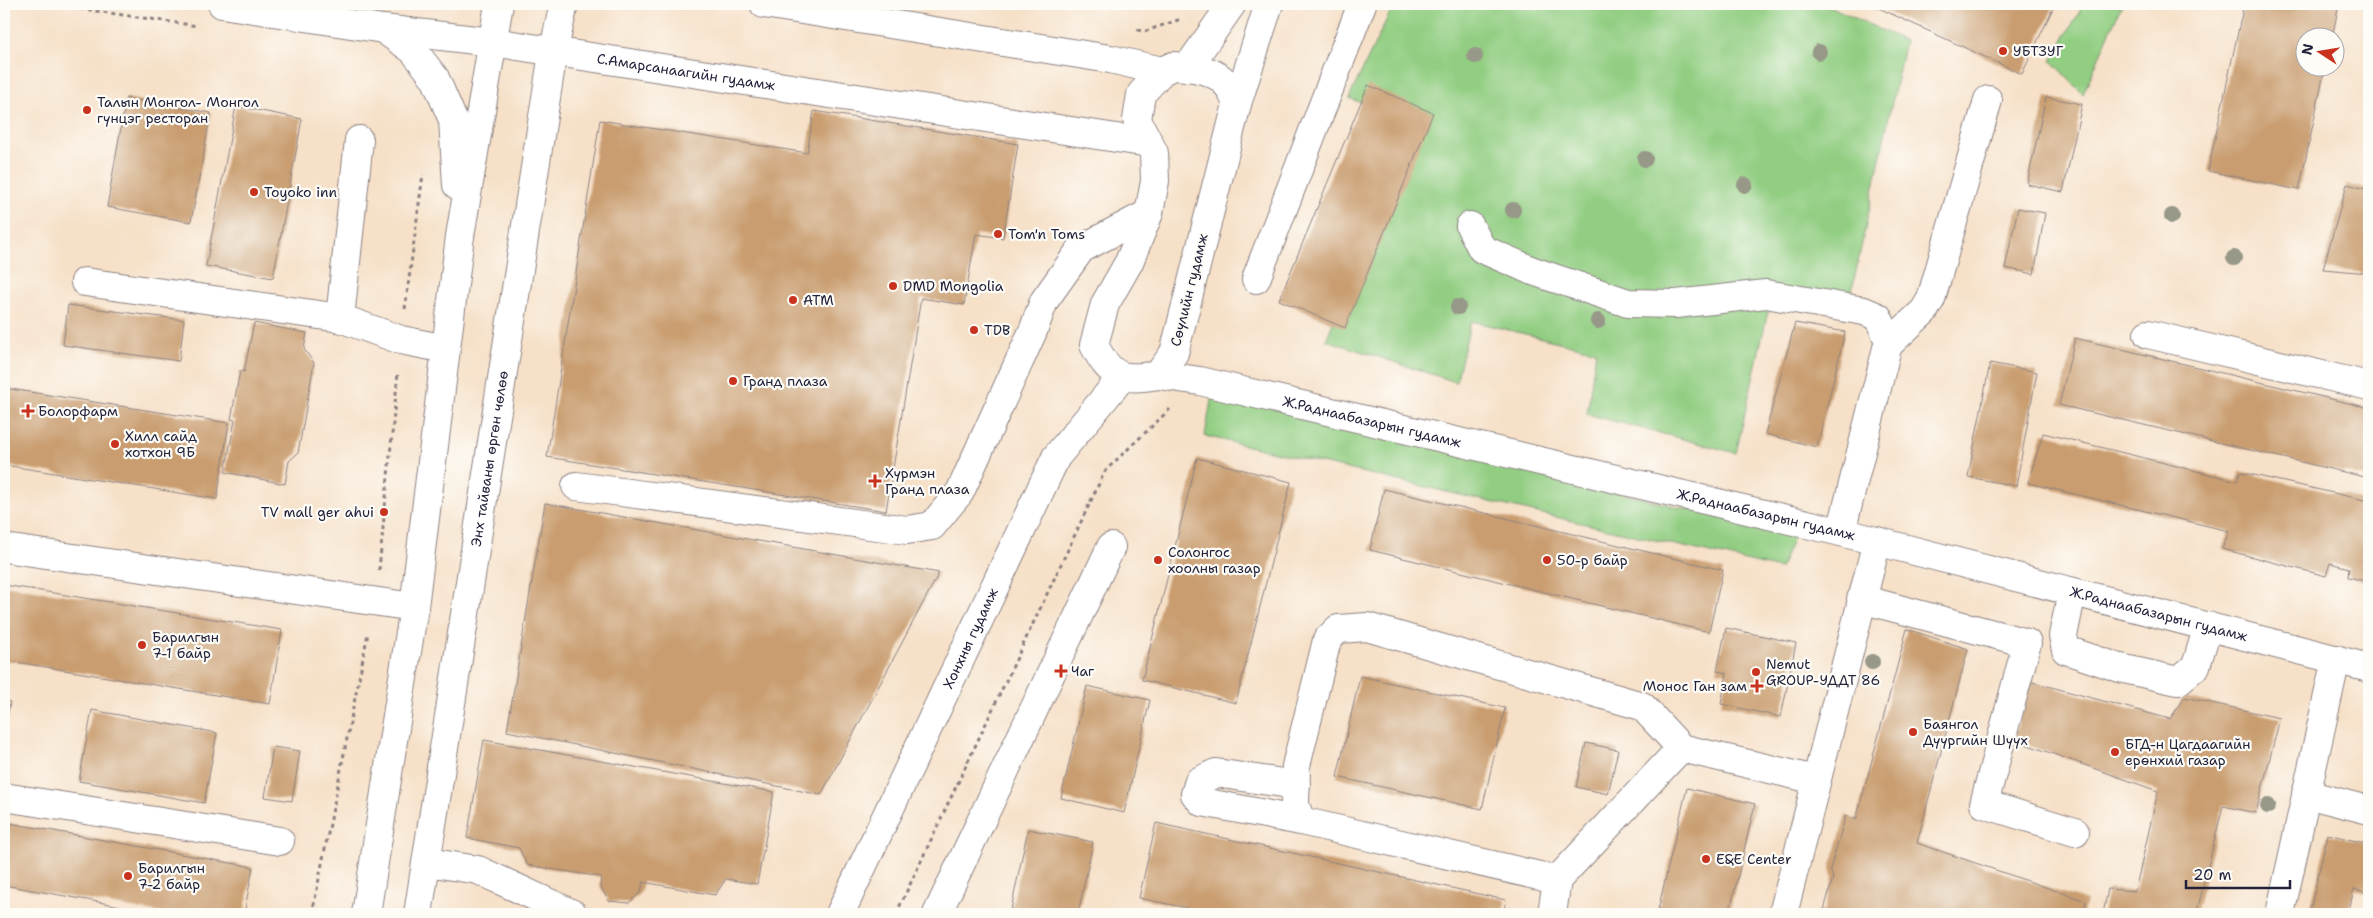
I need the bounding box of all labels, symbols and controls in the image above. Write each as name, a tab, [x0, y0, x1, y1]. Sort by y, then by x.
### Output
north arrow	[2296, 28, 2346, 78]
place label: УБТЗУГ	[2013, 42, 2064, 60]
text: N	[2297, 42, 2317, 57]
marker: УБТЗУГ	[1997, 45, 2009, 57]
street label: С.Амарсанаагийн гудамж	[596, 49, 777, 95]
place label: Талын Монгол- Монгол гүнцэг ресторан	[97, 93, 259, 127]
marker: Талын Монгол- Монгол гүнцэг ресторан	[81, 104, 93, 116]
place label: Toyoko inn	[264, 183, 338, 201]
marker: Toyoko inn	[248, 186, 260, 198]
place label: Tom'n Toms	[1008, 225, 1085, 243]
marker: Tom'n Toms	[992, 228, 1004, 240]
street label: Сөүлийн гудамж	[1166, 231, 1212, 348]
place label: DMD Mongolia	[903, 277, 1004, 295]
marker: DMD Mongolia	[887, 280, 899, 292]
place label: ATM	[803, 291, 834, 309]
marker: ATM	[787, 294, 799, 306]
place label: TDB	[984, 321, 1010, 339]
marker: TDB	[968, 324, 980, 336]
street label: Энх тайваны өргөн чөлөө	[467, 369, 512, 548]
place label: Гранд плаза	[743, 372, 828, 390]
marker: Гранд плаза	[727, 375, 739, 387]
street label: Ж.Раднаабазарын гудамж	[1281, 392, 1463, 451]
place label: Болорфарм	[38, 402, 118, 420]
marker: Болорфарм	[22, 405, 34, 417]
place label: Хилл сайд хотхон 9Б	[125, 427, 197, 461]
marker: Хилл сайд хотхон 9Б	[109, 438, 121, 450]
place label: Хүрмэн Гранд плаза	[885, 464, 970, 498]
marker: Хүрмэн Гранд плаза	[869, 475, 881, 487]
street label: Ж.Раднаабазарын гудамж	[1675, 485, 1858, 544]
place label: TV mall ger ahui	[261, 503, 374, 521]
marker: TV mall ger ahui	[378, 506, 390, 518]
place label: Солонгос хоолны газар	[1168, 543, 1261, 577]
place label: 50-р байр	[1557, 551, 1628, 569]
marker: Солонгос хоолны газар	[1152, 554, 1164, 566]
marker: 50-р байр	[1541, 554, 1553, 566]
street label: Ж.Раднаабазарын гудамж	[2068, 582, 2250, 645]
street label: Хонхны гудамж	[939, 585, 1002, 691]
place label: Барилгын 7-1 байр	[152, 628, 219, 662]
marker: Барилгын 7-1 байр	[136, 639, 148, 651]
place label: Nemut GROUP-УДДТ 86	[1766, 655, 1880, 689]
place label: Чаг	[1071, 662, 1095, 680]
marker: Чаг	[1055, 665, 1067, 677]
marker: Nemut GROUP-УДДТ 86	[1750, 666, 1762, 678]
place label: Монос Ган зам	[1643, 677, 1747, 695]
marker: Монос Ган зам	[1751, 680, 1763, 692]
place label: Баянгол Дүүргийн Шүүх	[1923, 715, 2028, 749]
marker: Баянгол Дүүргийн Шүүх	[1907, 726, 1919, 738]
place label: БГД-н Цагдаагийн ерөнхий газар	[2125, 735, 2250, 769]
marker: БГД-н Цагдаагийн ерөнхий газар	[2109, 746, 2121, 758]
place label: E&E Center	[1716, 850, 1792, 868]
marker: E&E Center	[1700, 853, 1712, 865]
scale bar	[2186, 858, 2289, 890]
place label: Барилгын 7-2 байр	[138, 859, 205, 893]
text: 20 m	[2193, 865, 2232, 885]
marker: Барилгын 7-2 байр	[122, 870, 134, 882]

